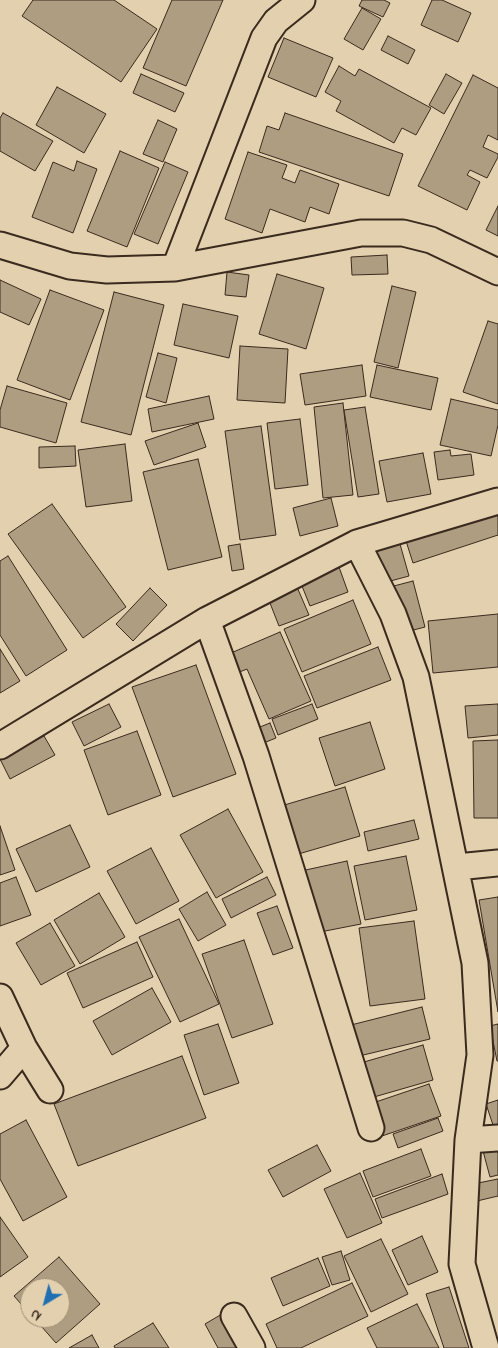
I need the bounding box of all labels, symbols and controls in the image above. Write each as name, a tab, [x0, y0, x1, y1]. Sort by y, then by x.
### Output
north arrow	[20, 1278, 70, 1328]
text: N	[26, 1303, 46, 1326]

